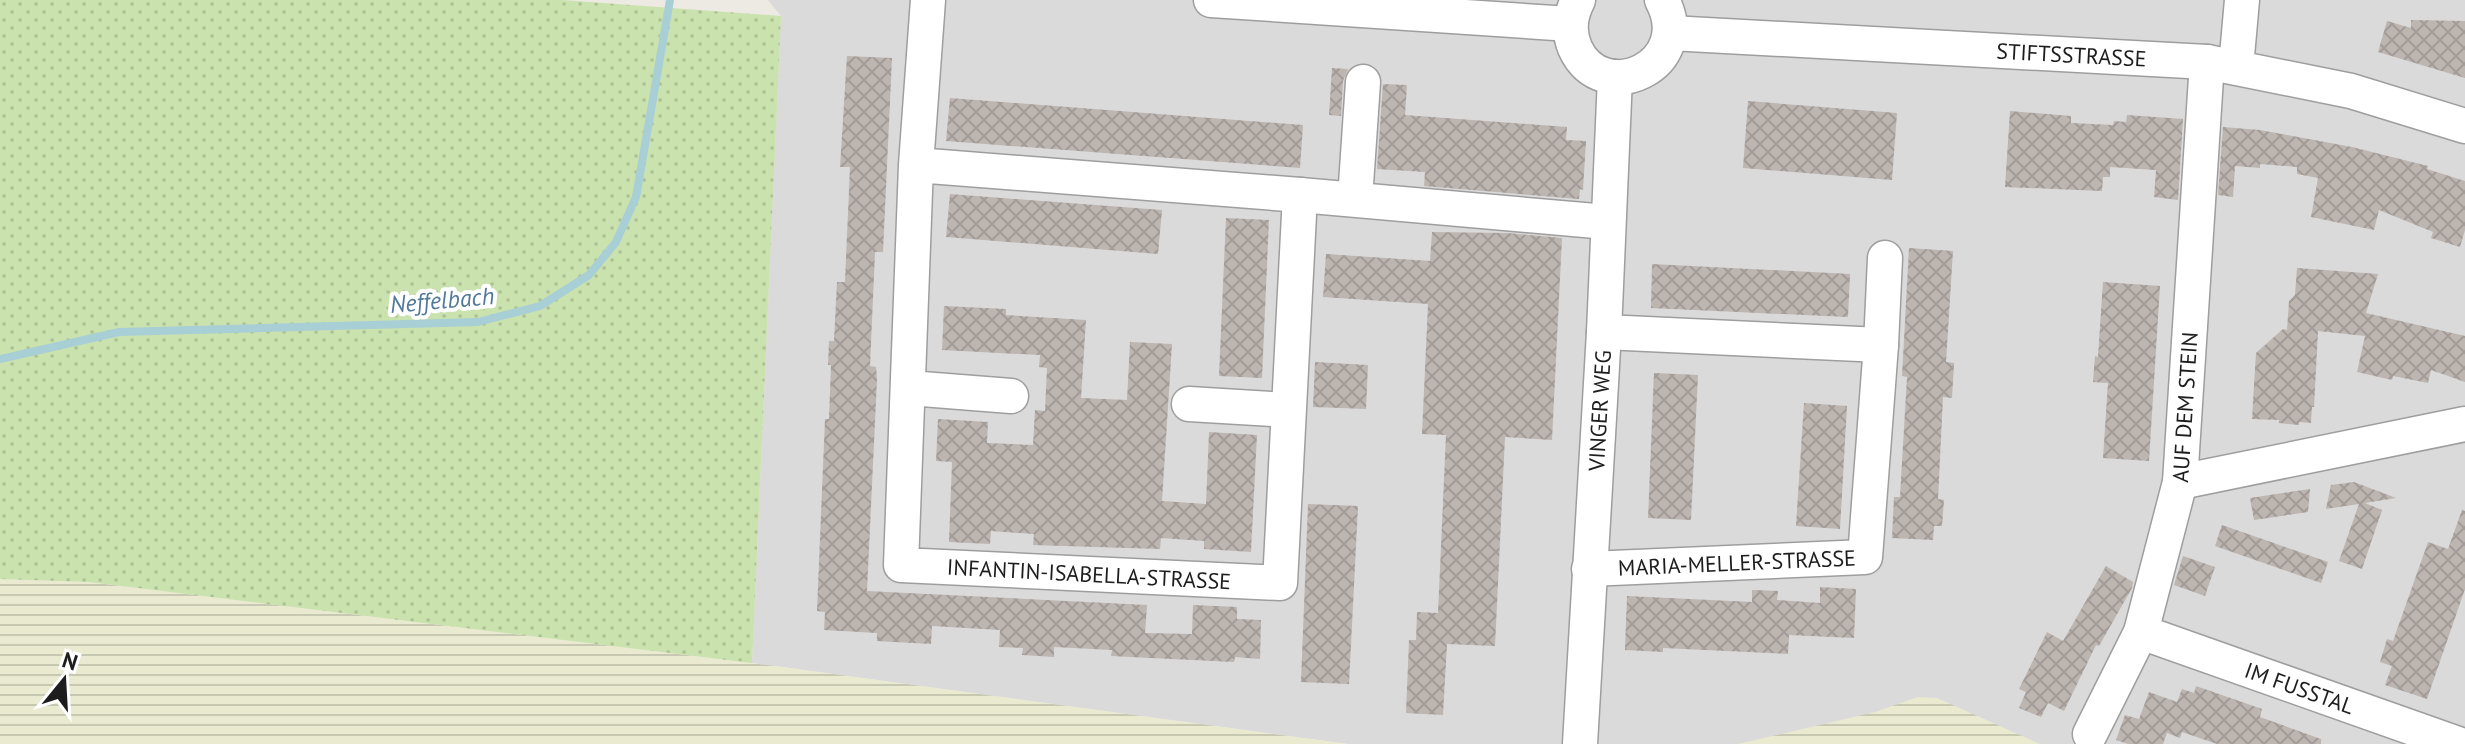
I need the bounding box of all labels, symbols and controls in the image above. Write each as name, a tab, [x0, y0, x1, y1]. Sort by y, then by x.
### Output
street label: STIFTSSTRASSE	[1996, 37, 2147, 73]
water label: Neffelbach	[389, 280, 495, 320]
street label: AUF DEM STEIN	[2166, 331, 2204, 483]
street label: VINGER WEG	[1582, 349, 1617, 473]
street label: MARIA-MELLER-STRASSE	[1617, 543, 1856, 582]
street label: INFANTIN-ISABELLA-STRASSE	[946, 553, 1232, 595]
north arrow	[24, 640, 104, 720]
text: N	[59, 645, 81, 677]
street label: IM FUSSTAL	[2241, 656, 2358, 720]

